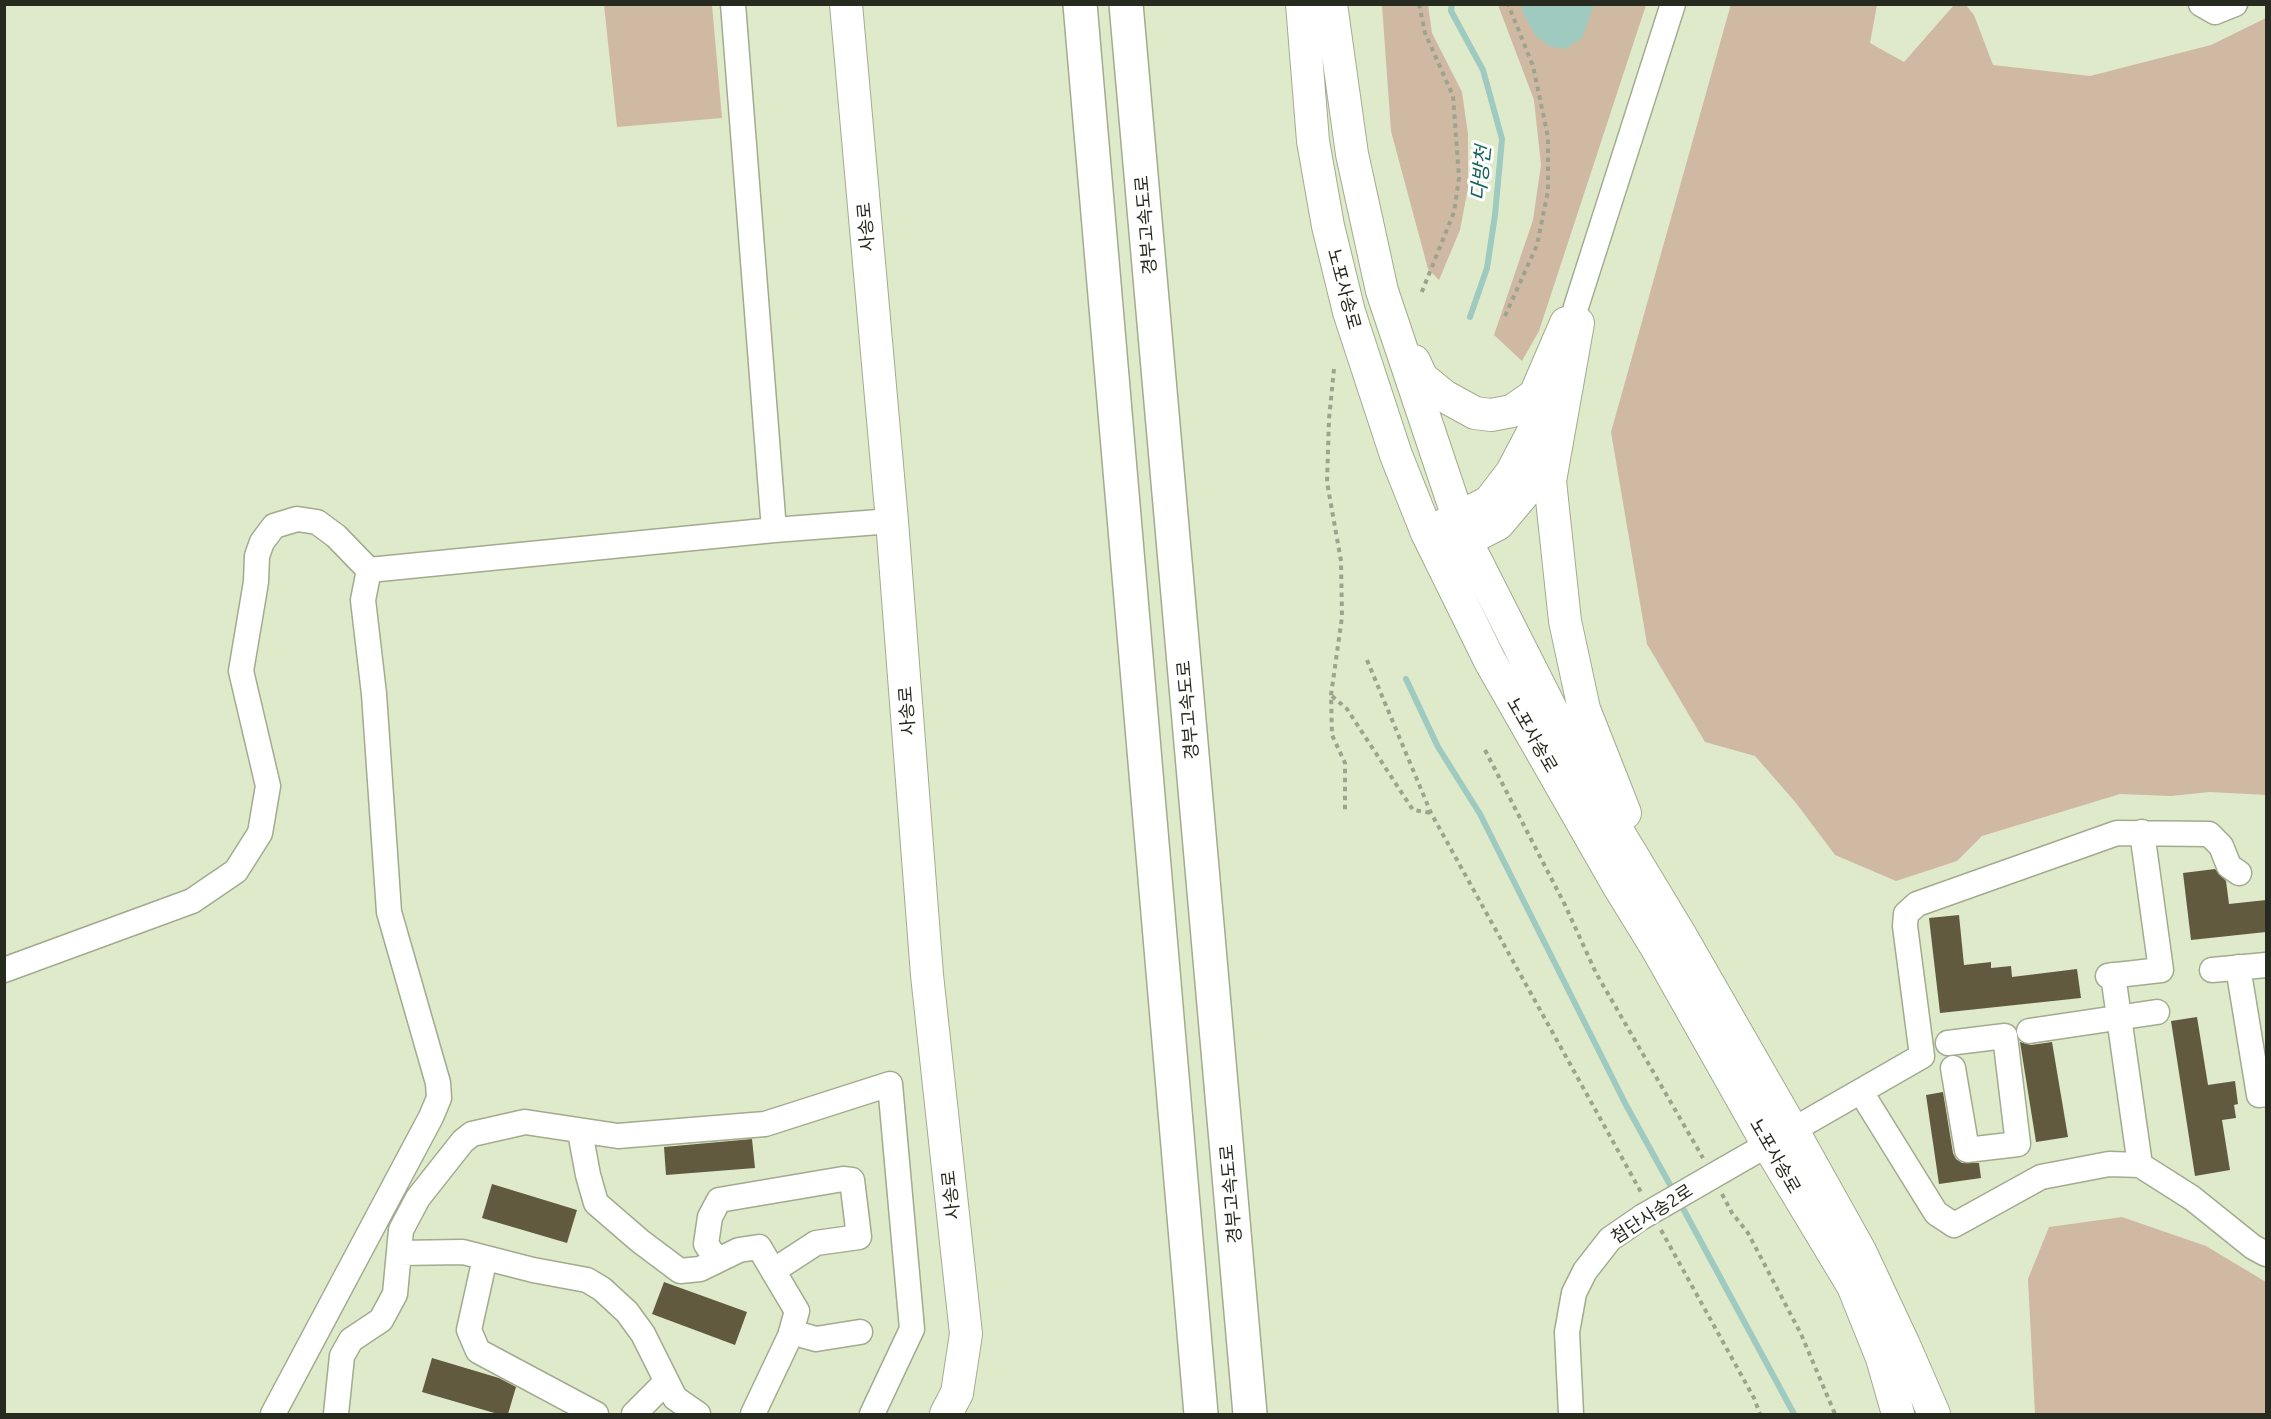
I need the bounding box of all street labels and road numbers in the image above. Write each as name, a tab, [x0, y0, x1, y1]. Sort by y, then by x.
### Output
street label: 경부고속도로	[1131, 175, 1161, 275]
street label: 사송로	[853, 201, 879, 253]
street label: 노포사송로	[1323, 246, 1365, 332]
street label: 경부고속도로	[1173, 660, 1203, 760]
street label: 사송로	[894, 685, 920, 737]
street label: 노포사송로	[1502, 694, 1562, 776]
street label: 노포사송로	[1745, 1115, 1805, 1197]
street label: 경부고속도로	[1216, 1144, 1246, 1244]
street label: 사송로	[938, 1169, 964, 1221]
street label: 첨단사송2로	[1607, 1180, 1697, 1248]

